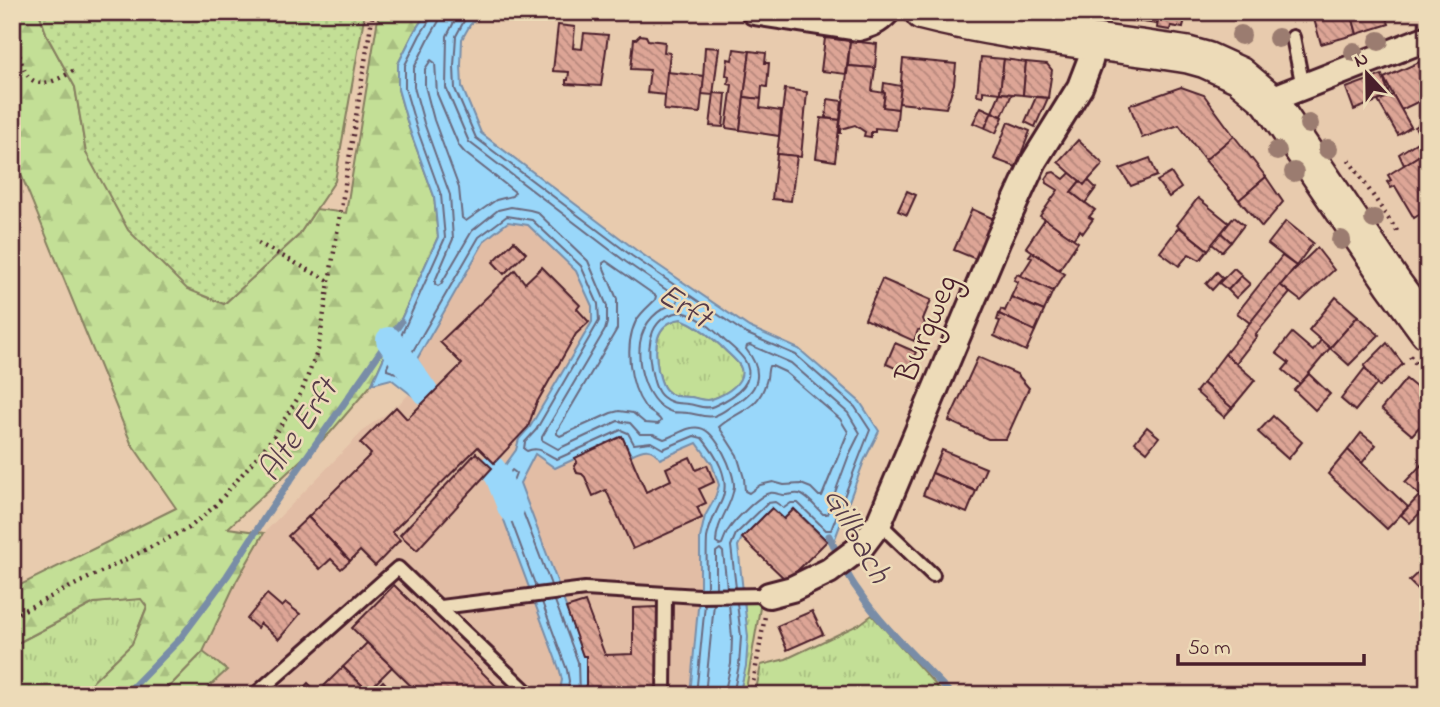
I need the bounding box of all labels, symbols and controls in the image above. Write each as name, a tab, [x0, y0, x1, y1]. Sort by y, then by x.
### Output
north arrow	[1332, 38, 1402, 108]
text: N	[1351, 46, 1373, 75]
street label: Burgweg	[884, 268, 972, 392]
water label: Erft	[648, 272, 723, 344]
water label: Alte Erft	[247, 368, 353, 492]
water label: Gillbach	[809, 479, 902, 594]
scale bar	[1178, 623, 1363, 667]
text: 50 m	[1188, 634, 1231, 664]

